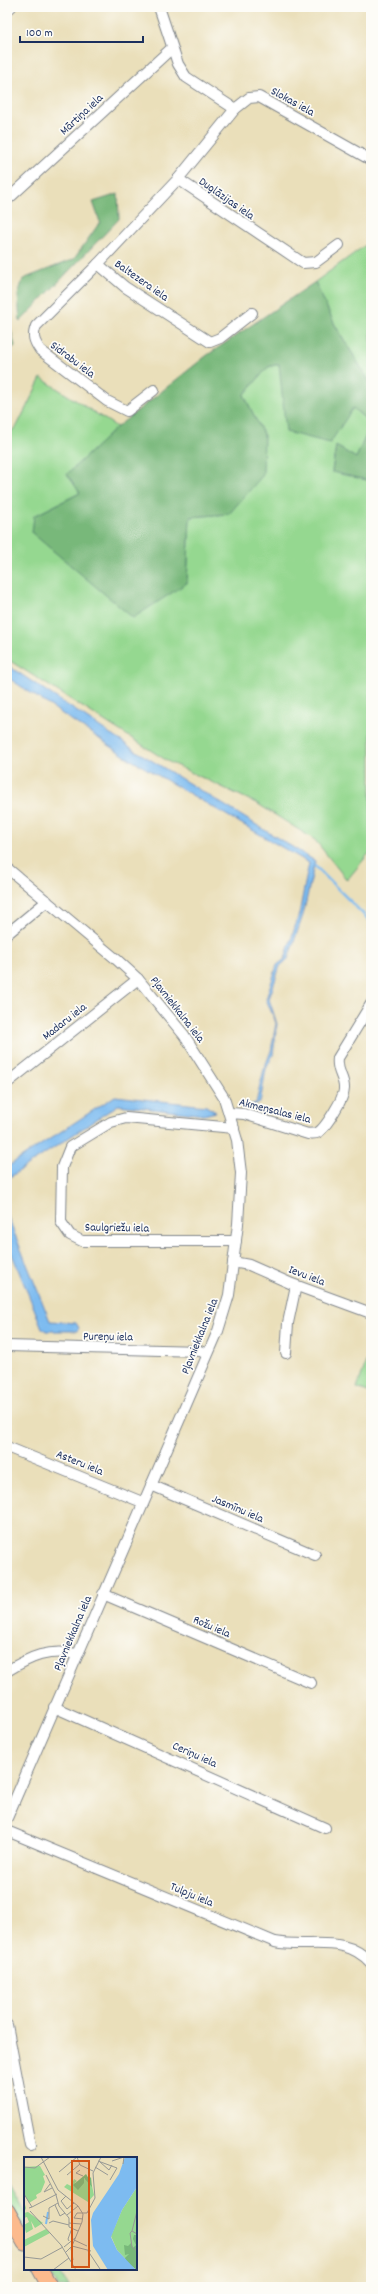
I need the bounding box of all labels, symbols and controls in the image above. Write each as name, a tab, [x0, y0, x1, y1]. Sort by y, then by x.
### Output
scale bar	[20, 18, 143, 44]
text: 100 m	[26, 25, 53, 42]
street label: Slokas iela	[267, 83, 318, 122]
street label: Mārtiņa iela	[56, 90, 108, 140]
street label: Duglāzijas iela	[195, 174, 258, 225]
street label: Baltezera iela	[111, 256, 172, 306]
street label: Sidrabu iela	[46, 338, 98, 383]
street label: Pļavniekkalna iela	[145, 973, 208, 1047]
street label: Madaru iela	[39, 999, 91, 1045]
street label: Akmeņsalas iela	[237, 1094, 313, 1129]
street label: Saulgriežu iela	[85, 1219, 150, 1238]
street label: Ievu iela	[286, 1262, 328, 1291]
street label: Pļavniekkalna iela	[177, 1296, 223, 1377]
street label: Pureņu iela	[83, 1329, 133, 1346]
street label: Asteru iela	[53, 1446, 106, 1481]
street label: Jasmīnu iela	[209, 1491, 266, 1528]
street label: Pļavniekkalna iela	[50, 1593, 97, 1674]
street label: Rožu iela	[190, 1612, 233, 1643]
street label: Ceriņu iela	[169, 1738, 220, 1773]
street label: Tulpju iela	[167, 1879, 216, 1912]
inset map	[24, 2157, 137, 2270]

